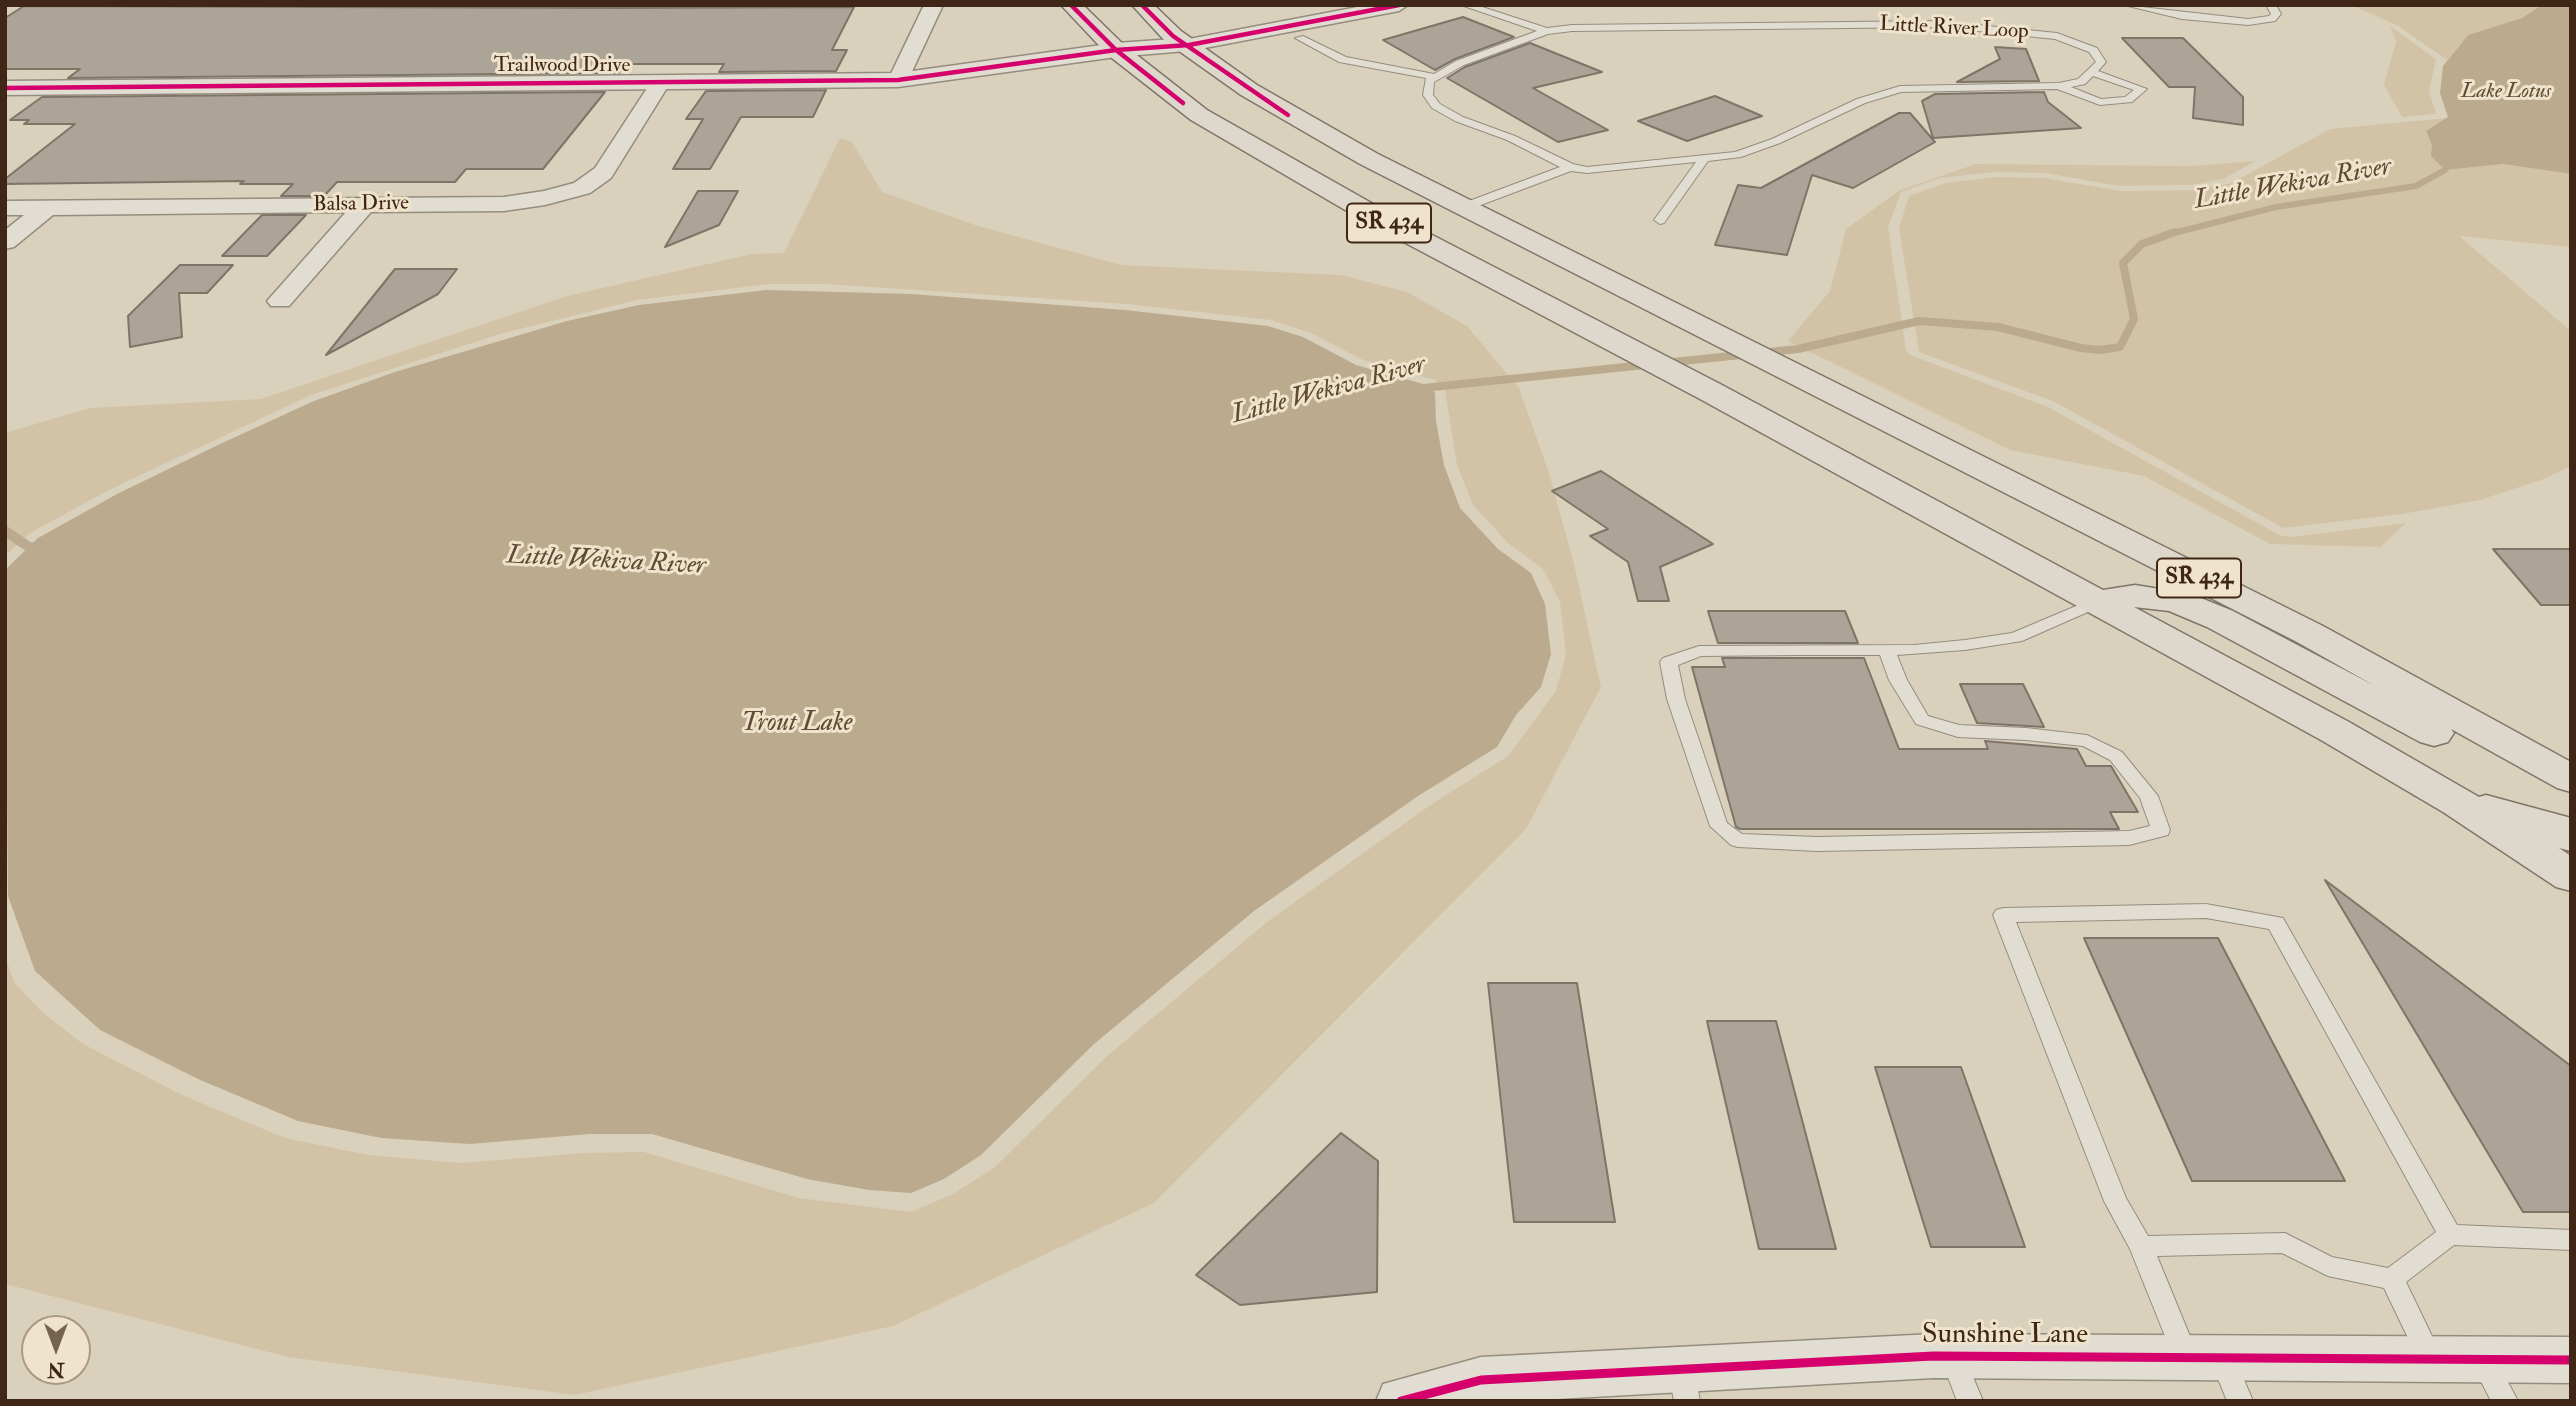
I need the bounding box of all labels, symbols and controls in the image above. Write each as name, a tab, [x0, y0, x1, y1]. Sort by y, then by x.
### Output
street label: Little River Loop	[1879, 13, 2029, 45]
street label: Trailwood Drive	[494, 53, 630, 79]
water label: Lake Lotus	[2461, 79, 2551, 105]
water label: Little Wekiva River	[2192, 152, 2394, 218]
street label: Balsa Drive	[313, 192, 409, 218]
road number: SR 434	[1347, 204, 1431, 243]
water label: Little Wekiva River	[1229, 350, 1429, 432]
water label: Little Wekiva River	[506, 541, 706, 583]
road number: SR 434	[2157, 558, 2241, 598]
water label: Trout Lake	[741, 708, 853, 740]
north arrow	[21, 1315, 91, 1385]
street label: Sunshine Lane	[1922, 1319, 2088, 1353]
text: N	[48, 1357, 65, 1381]

